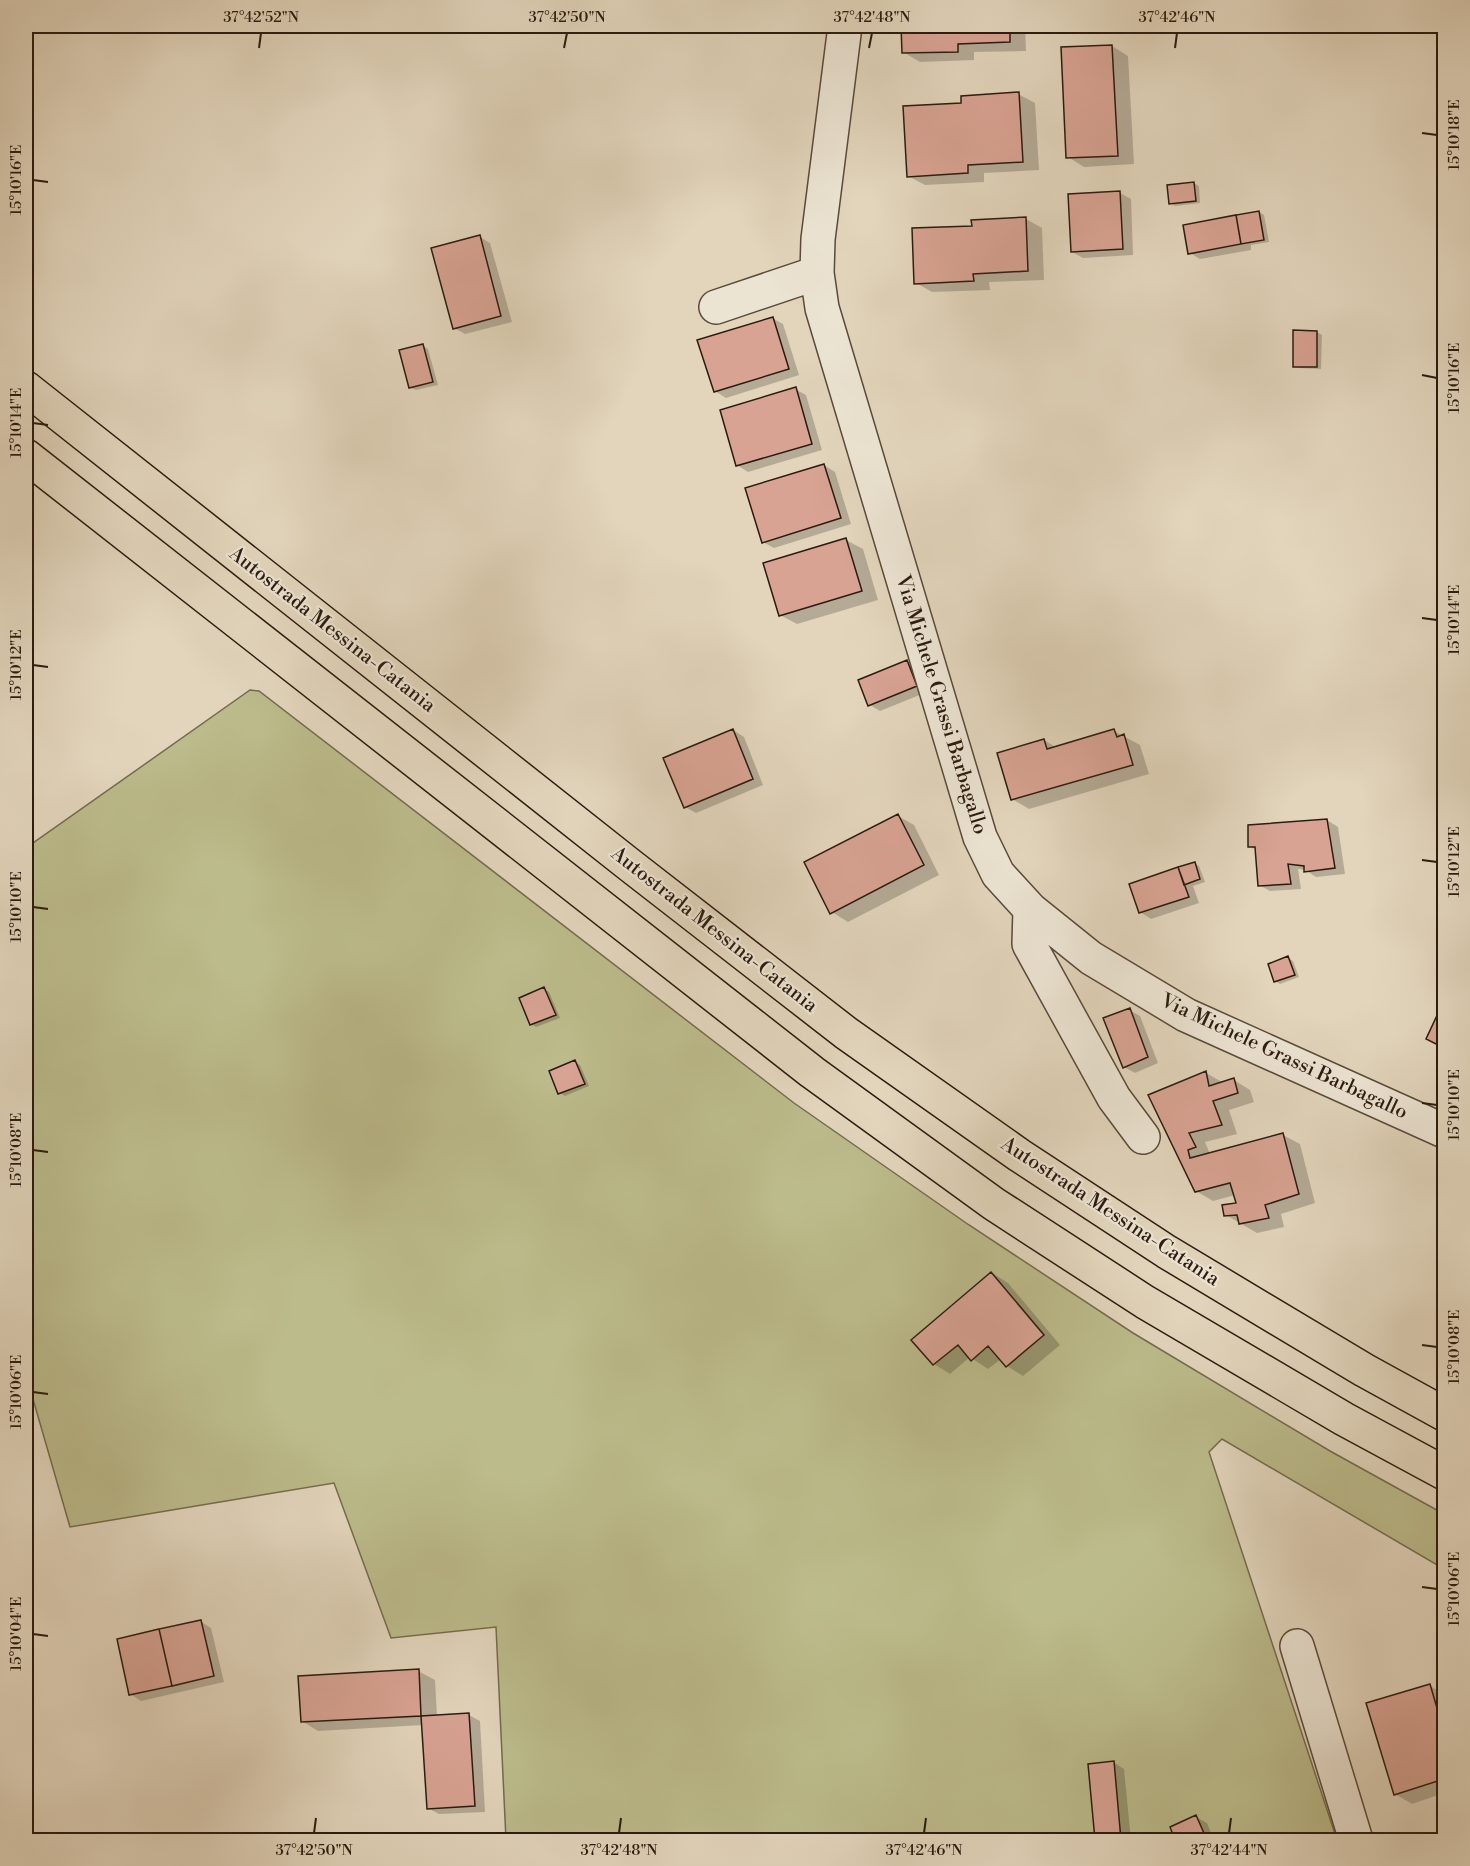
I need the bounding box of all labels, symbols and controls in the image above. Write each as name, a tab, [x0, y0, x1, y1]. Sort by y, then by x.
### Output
text: 37°42'52"N	[223, 8, 299, 27]
text: 37°42'50"N	[528, 8, 606, 27]
text: 37°42'48"N	[833, 8, 911, 27]
text: 37°42'46"N	[1139, 8, 1215, 27]
text: 15°10'18"E	[1445, 99, 1464, 171]
text: 15°10'16"E	[7, 145, 26, 215]
text: 15°10'16"E	[1445, 343, 1464, 413]
text: 15°10'14"E	[7, 388, 26, 458]
street label: Autostrada Messina-Catania	[223, 541, 441, 719]
street label: Via Michele Grassi Barbagallo	[889, 571, 992, 838]
text: 15°10'14"E	[1445, 585, 1464, 655]
text: 15°10'12"E	[7, 629, 26, 701]
text: 15°10'12"E	[1445, 826, 1464, 898]
street label: Autostrada Messina-Catania	[605, 841, 823, 1019]
text: 15°10'10"E	[7, 871, 26, 943]
street label: Via Michele Grassi Barbagallo	[1156, 988, 1412, 1125]
text: 15°10'10"E	[1445, 1069, 1464, 1141]
text: 15°10'08"E	[7, 1113, 26, 1187]
street label: Autostrada Messina-Catania	[995, 1131, 1225, 1293]
text: 15°10'08"E	[1445, 1310, 1464, 1384]
text: 15°10'06"E	[7, 1355, 26, 1429]
text: 15°10'06"E	[1445, 1552, 1464, 1626]
text: 15°10'04"E	[7, 1597, 26, 1671]
text: 37°42'50"N	[275, 1841, 353, 1860]
text: 37°42'48"N	[580, 1841, 658, 1860]
text: 37°42'46"N	[886, 1841, 962, 1860]
text: 37°42'44"N	[1190, 1841, 1268, 1860]

